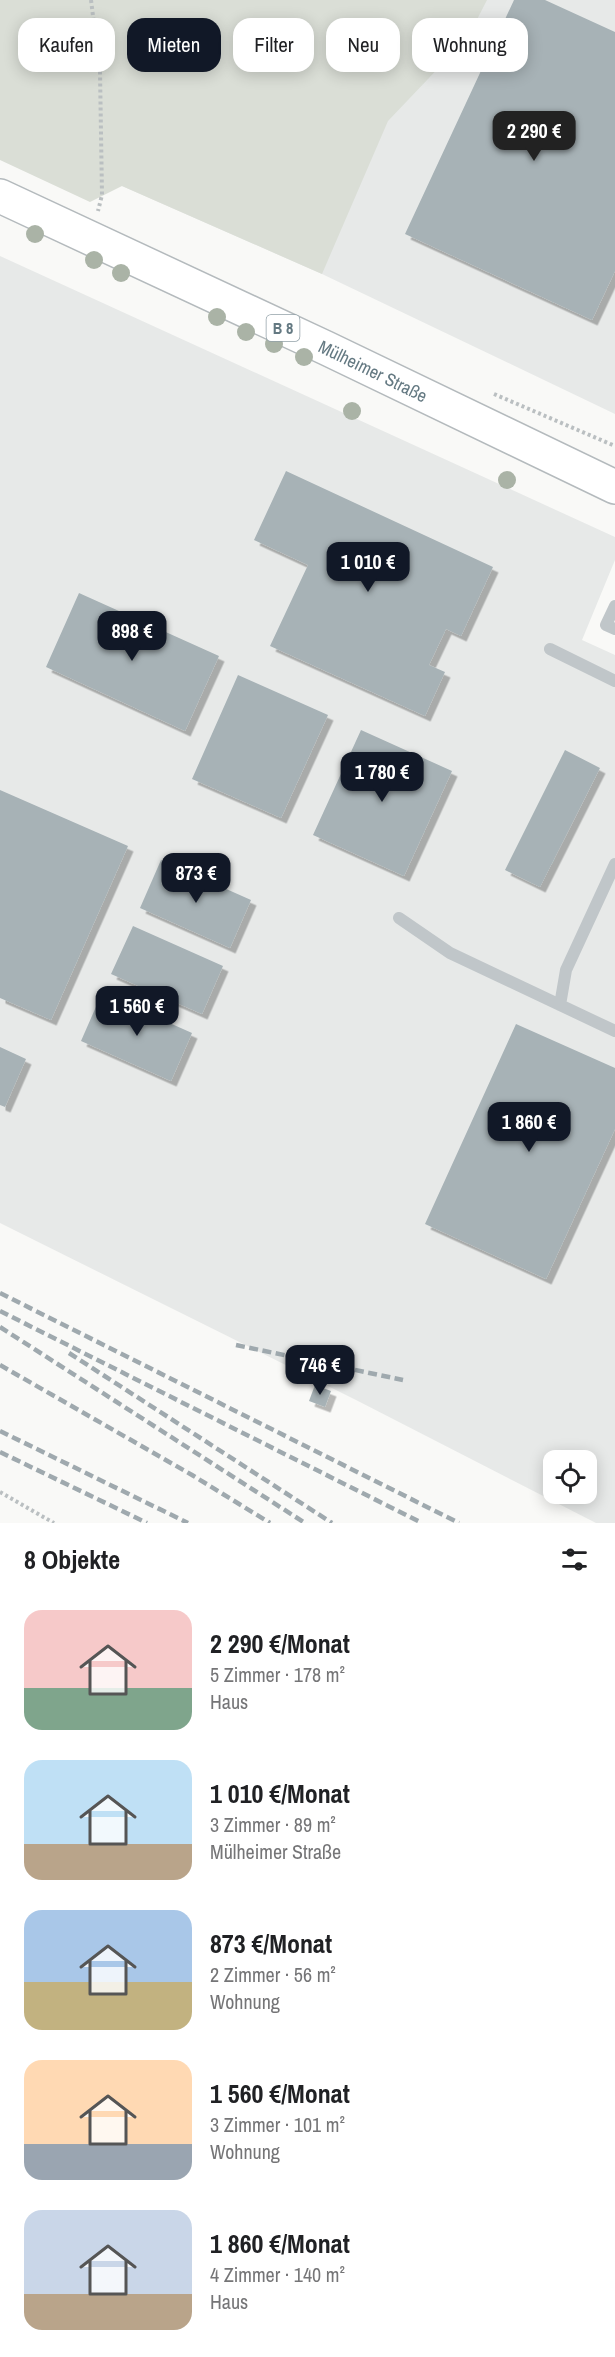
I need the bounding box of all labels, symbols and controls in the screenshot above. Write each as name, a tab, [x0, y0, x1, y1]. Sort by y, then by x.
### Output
chip: Kaufen	[18, 18, 115, 72]
chip: Mieten	[127, 18, 221, 72]
chip: Filter	[233, 18, 314, 72]
chip: Neu	[326, 18, 400, 72]
chip: Wohnung	[412, 18, 528, 72]
pin: 2 290 €	[479, 111, 589, 162]
text: 2 290 €	[507, 117, 561, 144]
road number: B 8	[266, 315, 300, 341]
street label: Mülheimer Straße	[314, 334, 432, 408]
pin: 1 010 €	[313, 542, 423, 593]
text: 1 010 €	[341, 548, 395, 575]
pin: 898 €	[90, 611, 174, 662]
text: 898 €	[111, 617, 153, 644]
pin: 1 780 €	[327, 752, 437, 803]
text: 1 780 €	[355, 758, 409, 785]
pin: 873 €	[154, 853, 238, 904]
text: 873 €	[175, 859, 217, 886]
pin: 1 560 €	[82, 986, 192, 1037]
text: 1 560 €	[110, 992, 164, 1019]
pin: 1 860 €	[474, 1102, 584, 1153]
text: 1 860 €	[502, 1108, 556, 1135]
pin: 746 €	[278, 1345, 362, 1396]
text: 746 €	[299, 1351, 341, 1378]
map controls	[543, 1450, 597, 1504]
button: locate	[543, 1450, 597, 1504]
text: 8 Objekte	[24, 1542, 120, 1577]
icon: filters	[558, 1543, 591, 1576]
text: 2 290 €/Monat	[210, 1626, 350, 1661]
icon: home	[72, 1634, 144, 1706]
text: 5 Zimmer · 178 m²	[210, 1661, 345, 1688]
text: Haus	[210, 1688, 248, 1715]
text: 1 010 €/Monat	[210, 1776, 350, 1811]
icon: home	[72, 1784, 144, 1856]
text: 3 Zimmer · 89 m²	[210, 1811, 336, 1838]
text: Mülheimer Straße	[210, 1838, 341, 1865]
text: 873 €/Monat	[210, 1926, 332, 1961]
icon: home	[72, 1934, 144, 2006]
text: 2 Zimmer · 56 m²	[210, 1961, 336, 1988]
text: Wohnung	[210, 1988, 280, 2015]
text: 1 560 €/Monat	[210, 2076, 350, 2111]
icon: home	[72, 2084, 144, 2156]
text: 3 Zimmer · 101 m²	[210, 2111, 345, 2138]
text: Wohnung	[210, 2138, 280, 2165]
text: 1 860 €/Monat	[210, 2226, 350, 2261]
icon: home	[72, 2234, 144, 2306]
text: 4 Zimmer · 140 m²	[210, 2261, 345, 2288]
text: Haus	[210, 2288, 248, 2315]

